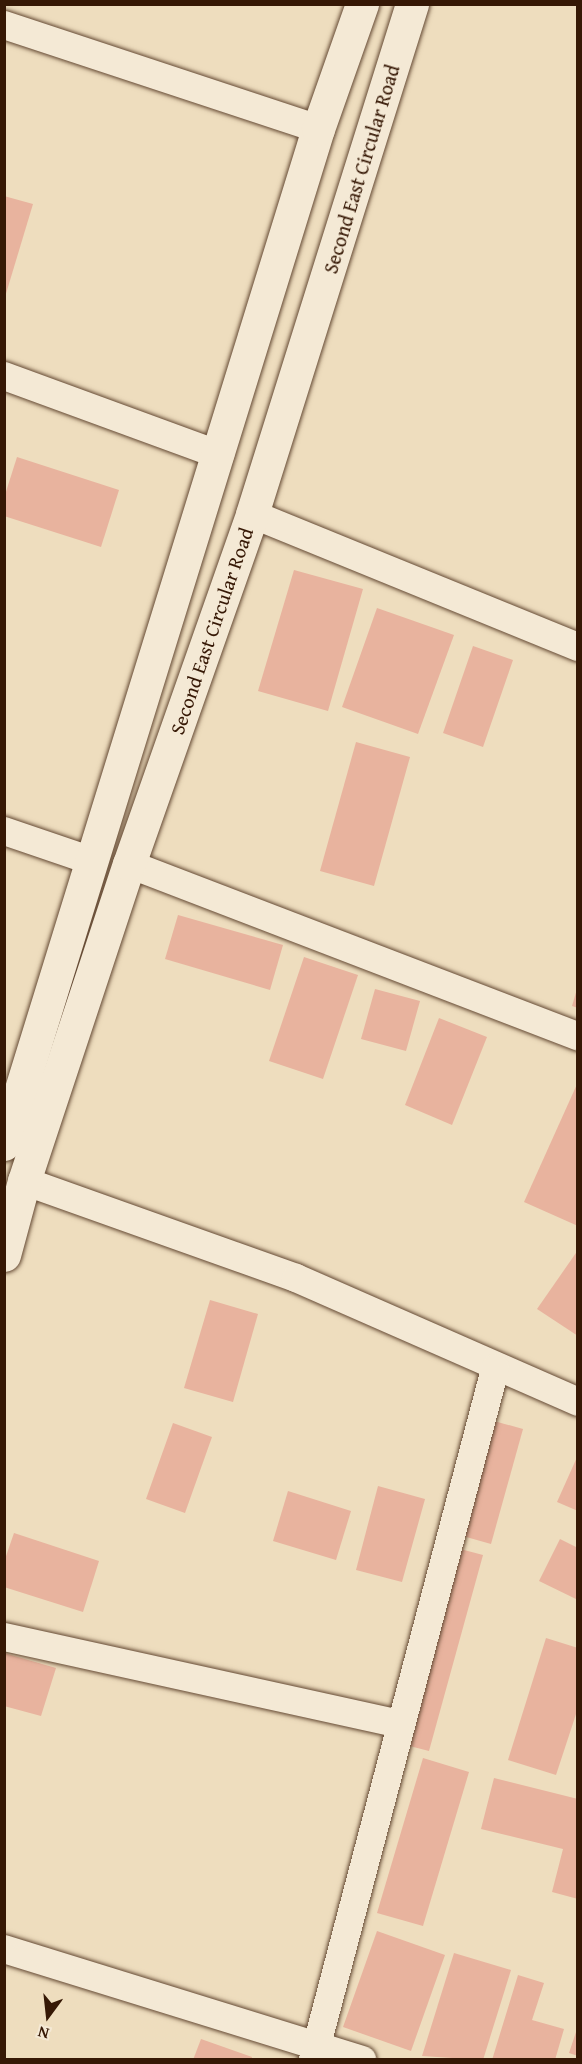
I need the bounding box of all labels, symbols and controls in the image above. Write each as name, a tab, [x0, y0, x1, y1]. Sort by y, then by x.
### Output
street label: Second East Circular Road	[318, 62, 404, 276]
street label: Second East Circular Road	[164, 524, 258, 738]
north arrow	[18, 1986, 78, 2046]
text: N	[35, 2020, 52, 2046]

